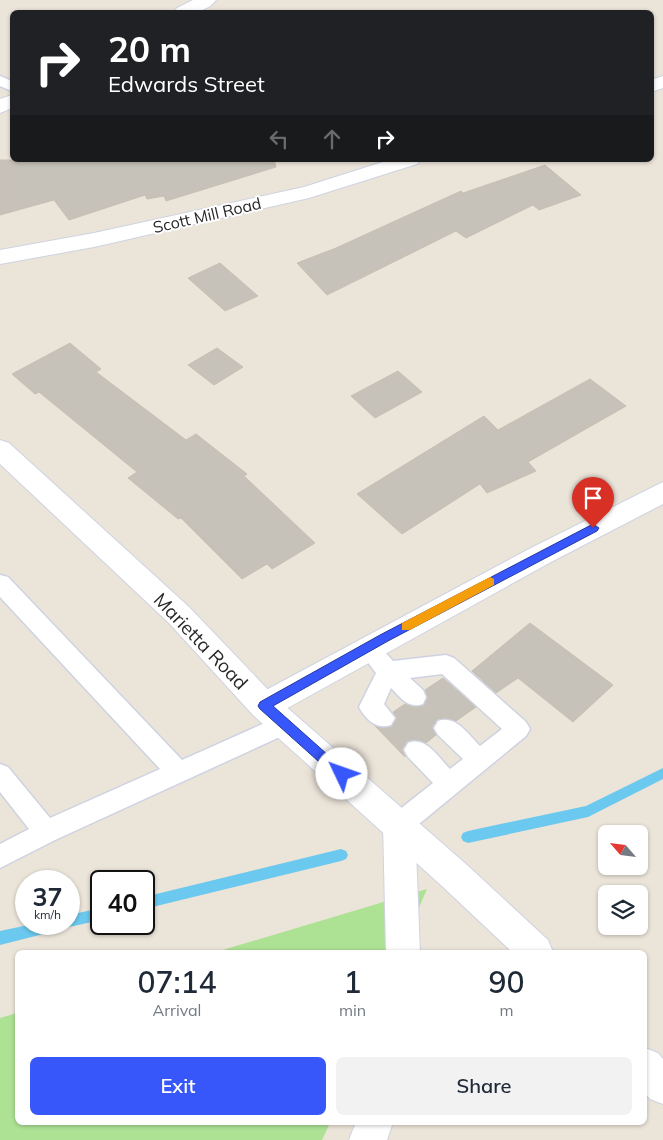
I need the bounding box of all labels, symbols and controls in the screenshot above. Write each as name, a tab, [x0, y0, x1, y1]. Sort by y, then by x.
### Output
text: 20 m	[108, 27, 191, 71]
icon: right	[25, 30, 90, 95]
text: Edwards Street	[108, 70, 265, 98]
icon: left	[265, 125, 293, 153]
icon: ahead	[318, 125, 346, 153]
icon: right	[371, 125, 399, 153]
street label: Scott Mill Road	[151, 193, 263, 237]
pin	[572, 477, 614, 528]
icon: arrive	[579, 484, 607, 512]
street label: Marietta Road	[149, 588, 253, 694]
position arrow	[315, 747, 367, 799]
north arrow	[598, 825, 648, 875]
map controls	[598, 825, 648, 935]
speed limit sign: 40	[90, 870, 155, 935]
text: 37	[32, 881, 63, 912]
button: layers	[598, 885, 648, 935]
text: km/h	[34, 907, 61, 922]
text: 07:14	[137, 963, 217, 1001]
text: 1	[344, 963, 362, 1001]
text: 90	[489, 963, 525, 1001]
text: Arrival	[153, 1000, 201, 1020]
text: min	[339, 1000, 366, 1020]
text: m	[500, 1000, 514, 1020]
button: Exit	[30, 1057, 326, 1115]
button: Share	[336, 1057, 632, 1115]

